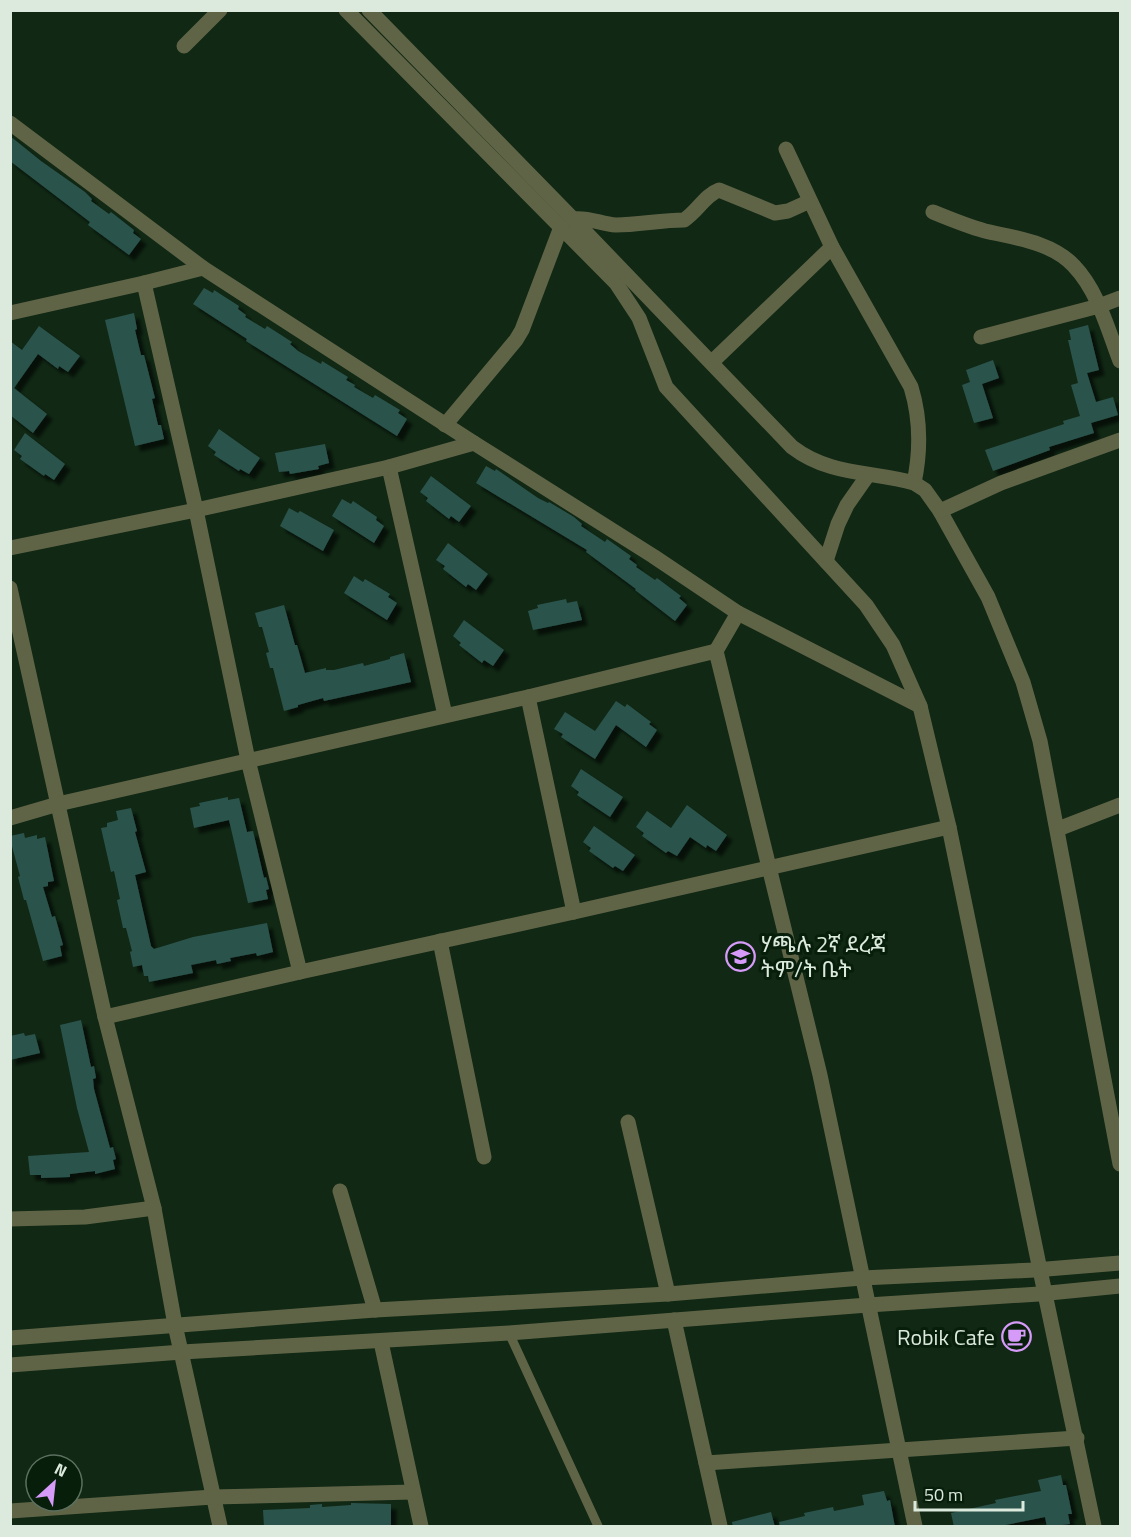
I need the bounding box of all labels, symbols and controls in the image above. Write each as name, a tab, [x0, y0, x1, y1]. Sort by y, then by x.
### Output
place label: ሃጫሉ 2ኛ ደረጃ ትም/ት ቤት	[761, 927, 886, 986]
school or university icon: ሃጫሉ 2ኛ ደረጃ ትም/ት ቤት	[724, 941, 756, 973]
place label: Robik Cafe	[897, 1320, 995, 1354]
cafe icon: Robik Cafe	[1000, 1321, 1032, 1353]
north arrow	[24, 1453, 84, 1513]
text: N	[50, 1456, 71, 1483]
scale bar	[915, 1474, 1023, 1512]
text: 50 m	[924, 1481, 963, 1508]

